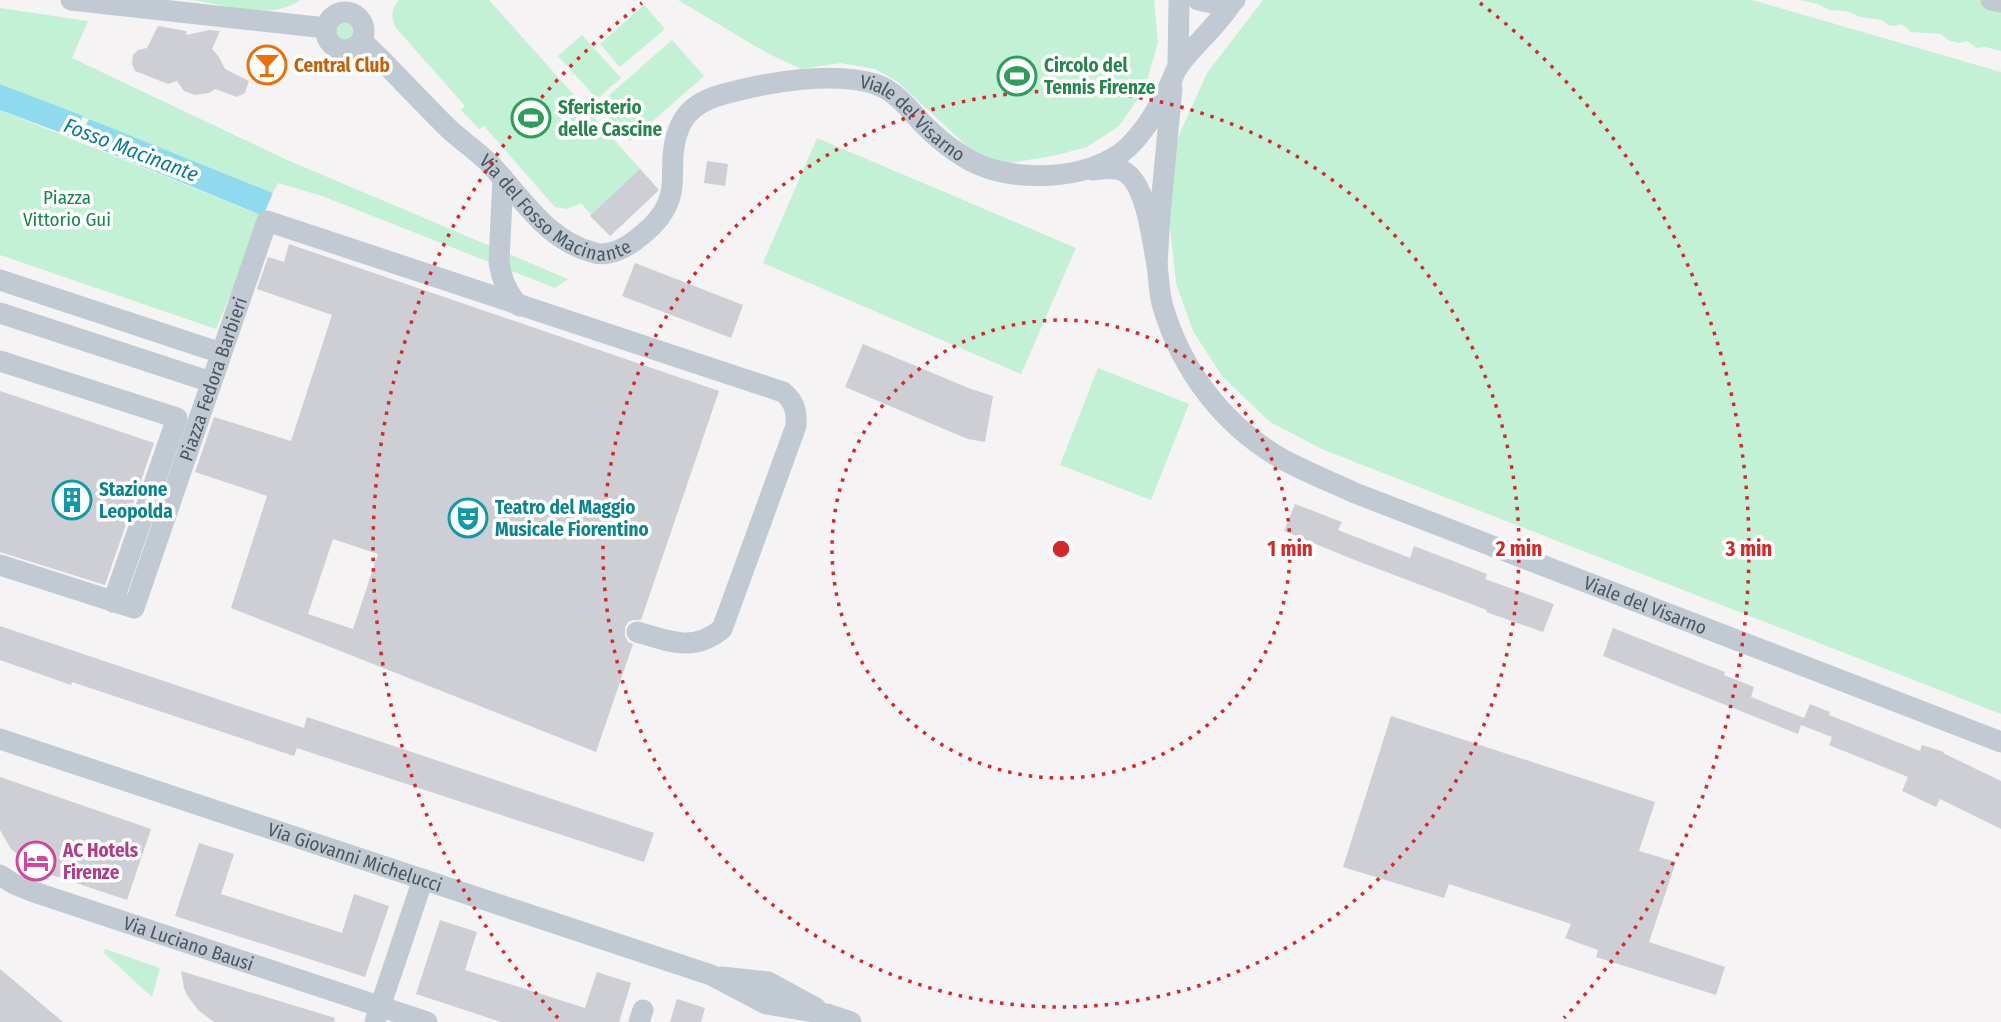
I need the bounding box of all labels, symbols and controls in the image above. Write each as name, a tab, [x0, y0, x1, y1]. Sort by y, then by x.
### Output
bar icon: Central Club	[246, 44, 288, 86]
place label: Central Club	[294, 54, 390, 77]
place label: Circolo del Tennis Firenze	[1044, 54, 1156, 99]
sports icon: Circolo del Tennis Firenze	[996, 55, 1038, 97]
street label: Viale del Visarno	[858, 70, 969, 166]
place label: Sferisterio delle Cascine	[558, 96, 662, 141]
sports icon: Sferisterio delle Cascine	[510, 97, 552, 139]
water label: Fosso Macinante	[60, 112, 202, 188]
street label: Via del Fosso Macinante	[475, 149, 635, 266]
park label: Piazza Vittorio Gui	[23, 186, 111, 231]
street label: Piazza Fedora Barbieri	[174, 294, 252, 464]
place label: Stazione Leopolda	[99, 478, 173, 523]
building icon: Stazione Leopolda	[51, 479, 93, 521]
place label: Teatro del Maggio Musicale Fiorentino	[495, 496, 649, 541]
theatre icon: Teatro del Maggio Musicale Fiorentino	[447, 497, 489, 539]
text: 1 min	[1267, 536, 1313, 562]
text: 2 min	[1495, 536, 1542, 562]
text: 3 min	[1725, 536, 1772, 562]
centre of rings	[1049, 537, 1073, 561]
street label: Viale del Visarno	[1580, 571, 1710, 639]
street label: Via Giovanni Michelucci	[265, 818, 445, 897]
place label: AC Hotels Firenze	[62, 839, 139, 884]
hotel icon: AC Hotels Firenze	[15, 840, 57, 882]
street label: Via Luciano Bausi	[120, 911, 256, 976]

